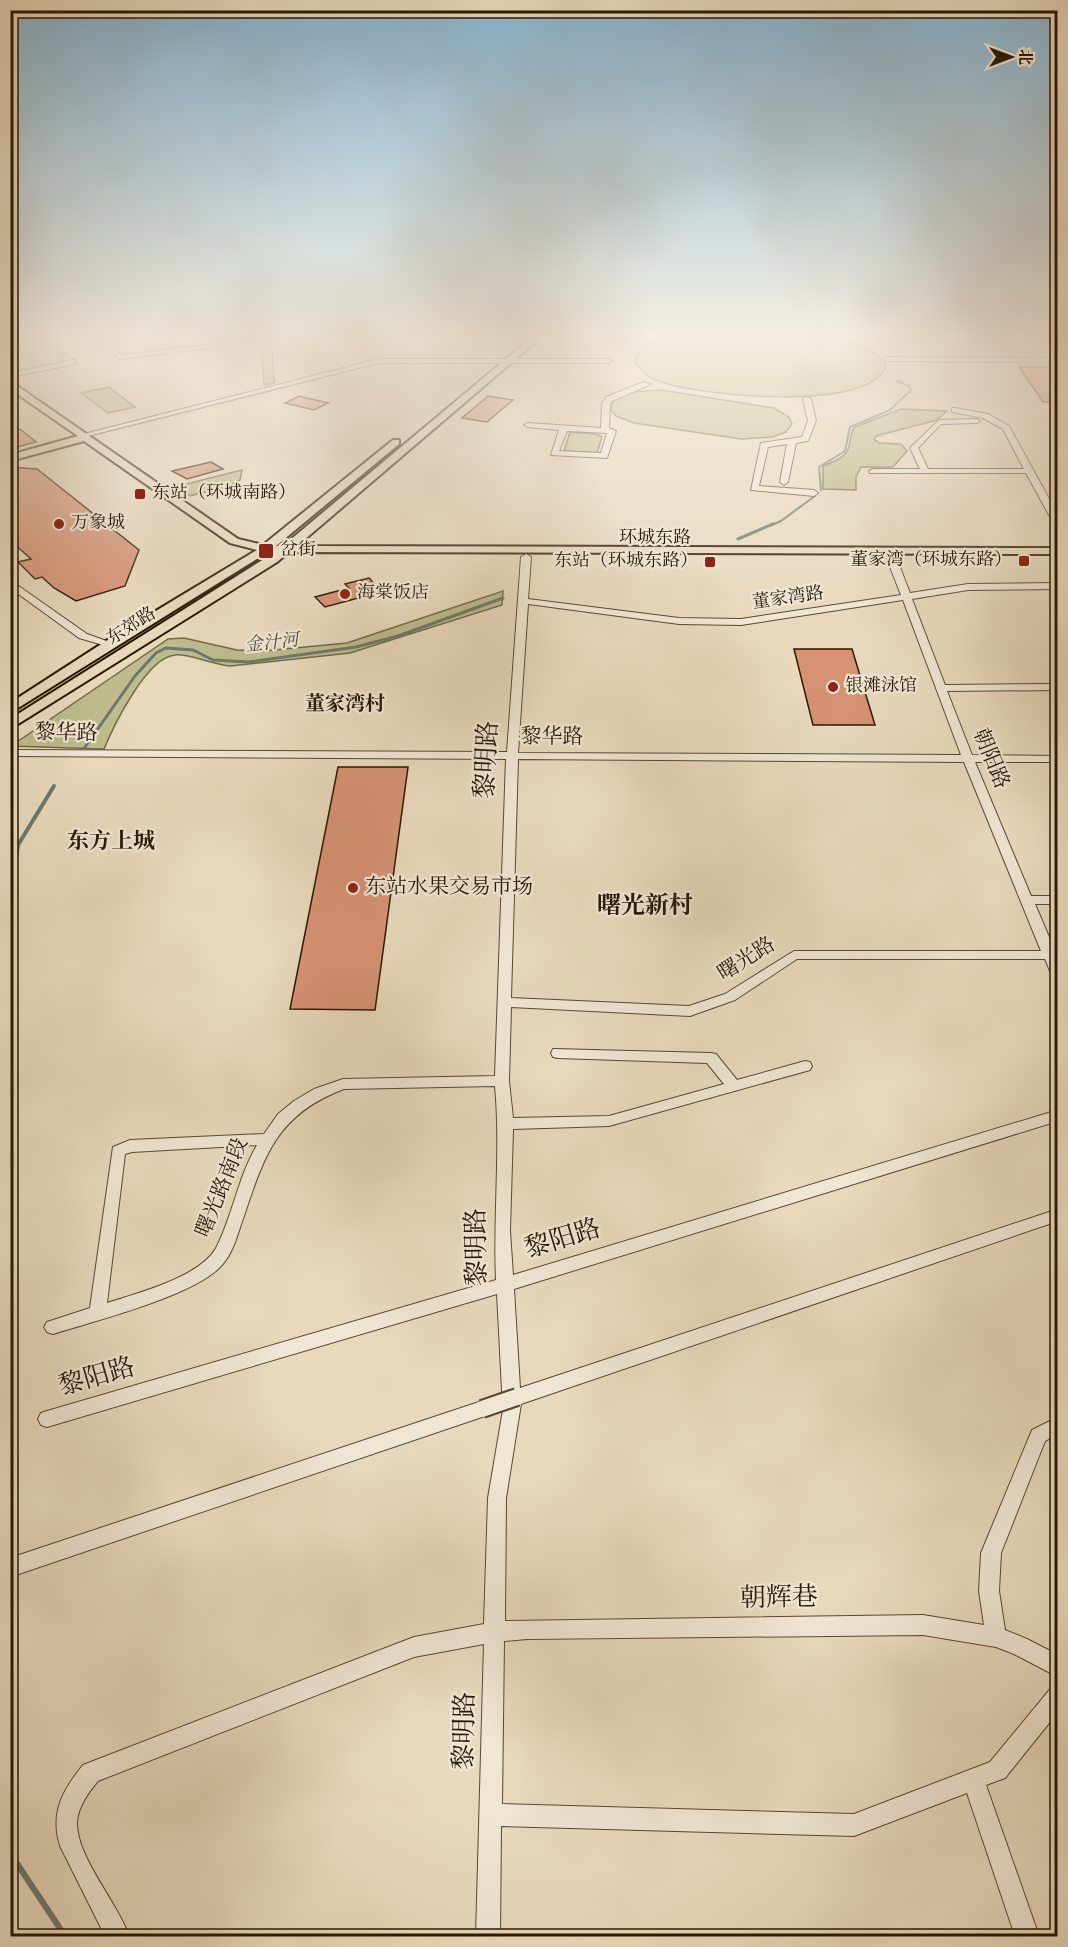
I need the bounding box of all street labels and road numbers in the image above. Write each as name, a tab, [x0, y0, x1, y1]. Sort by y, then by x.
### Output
street label: 环城东路	[619, 526, 691, 552]
street label: 董家湾路	[751, 581, 825, 617]
street label: 东郊路	[102, 602, 162, 652]
street label: 黎华路	[34, 718, 98, 750]
street label: 黎明路	[467, 720, 509, 800]
street label: 黎华路	[521, 723, 584, 753]
street label: 朝阳路	[964, 724, 1016, 794]
street label: 曙光路	[712, 931, 782, 989]
street label: 曙光路南段	[189, 1134, 257, 1242]
street label: 黎明路	[459, 1208, 497, 1286]
street label: 黎阳路	[520, 1211, 606, 1269]
street label: 黎阳路	[54, 1349, 140, 1407]
street label: 朝辉巷	[740, 1580, 818, 1618]
street label: 黎明路	[447, 1692, 485, 1770]

